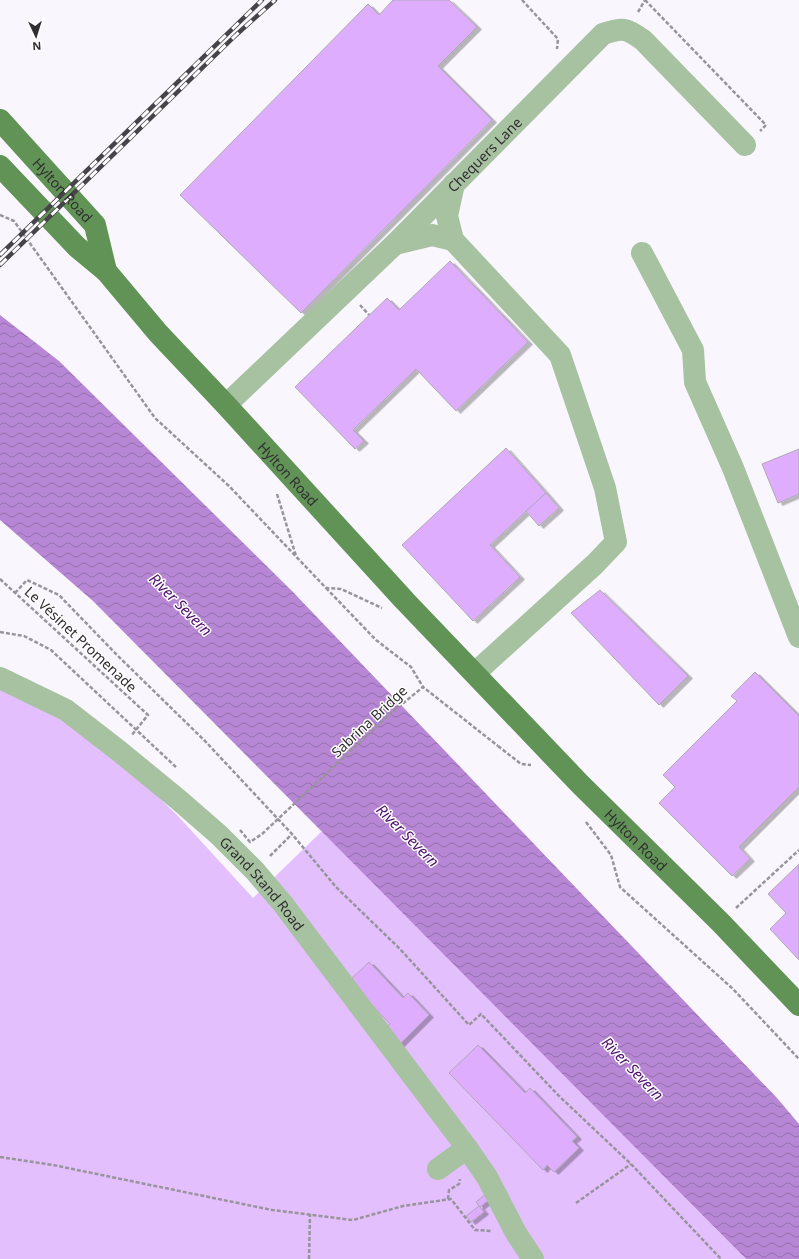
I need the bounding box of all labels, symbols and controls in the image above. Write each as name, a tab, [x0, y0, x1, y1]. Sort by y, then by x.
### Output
north arrow	[16, 16, 56, 56]
text: N	[32, 39, 42, 54]
street label: Chequers Lane	[443, 112, 526, 196]
street label: Hylton Road	[29, 153, 97, 226]
street label: Hylton Road	[254, 437, 323, 510]
water label: River Severn	[145, 568, 217, 640]
street label: Le Vésinet Promenade	[21, 582, 141, 696]
street label: Sabrina Bridge	[327, 681, 411, 761]
water label: River Severn	[372, 799, 444, 871]
street label: Hylton Road	[601, 804, 672, 875]
street label: Grand Stand Road	[216, 832, 309, 934]
water label: River Severn	[598, 1032, 668, 1104]

